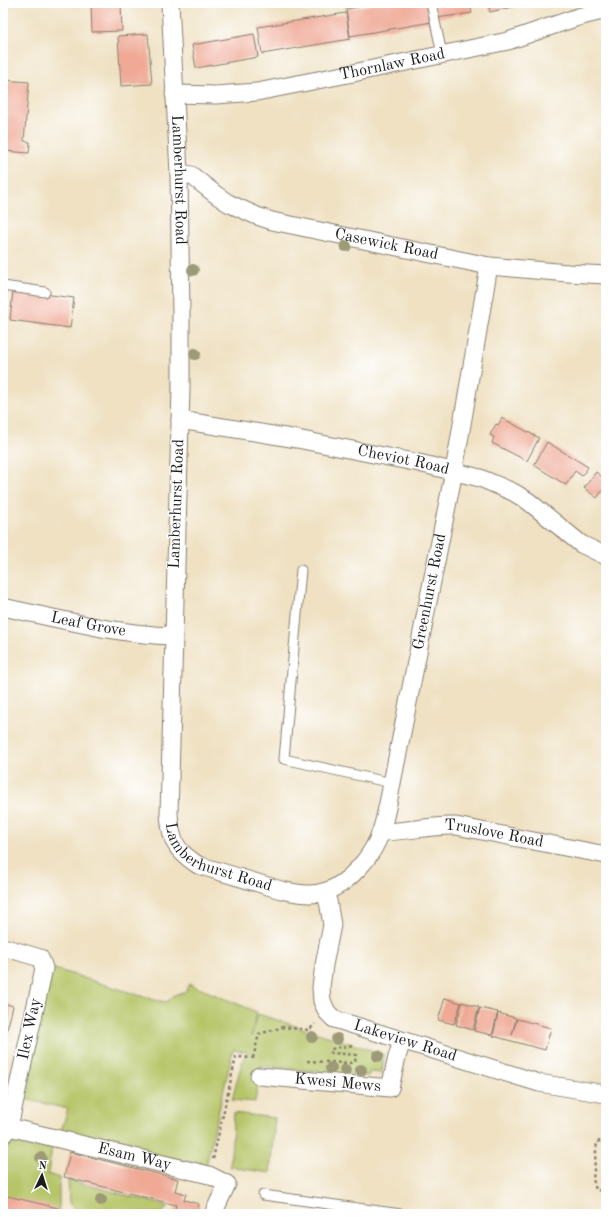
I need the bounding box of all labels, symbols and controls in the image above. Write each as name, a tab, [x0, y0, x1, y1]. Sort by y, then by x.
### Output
street label: Thornlaw Road	[338, 46, 447, 84]
street label: Lamberhurst Road	[168, 114, 188, 245]
street label: Casewick Road	[333, 226, 440, 263]
street label: Lamberhurst Road	[167, 439, 187, 569]
street label: Cheviot Road	[356, 443, 451, 478]
street label: Greenhurst Road	[411, 532, 449, 651]
street label: Leaf Grove	[49, 610, 127, 640]
street label: Truslove Road	[444, 818, 545, 851]
street label: Lamberhurst Road	[162, 821, 274, 895]
street label: Ilex Way	[16, 996, 44, 1061]
street label: Lakeview Road	[351, 1018, 458, 1065]
street label: Kwesi Mews	[294, 1071, 382, 1095]
street label: Esam Way	[96, 1141, 173, 1174]
north arrow	[22, 1155, 62, 1195]
text: N	[38, 1161, 48, 1172]

